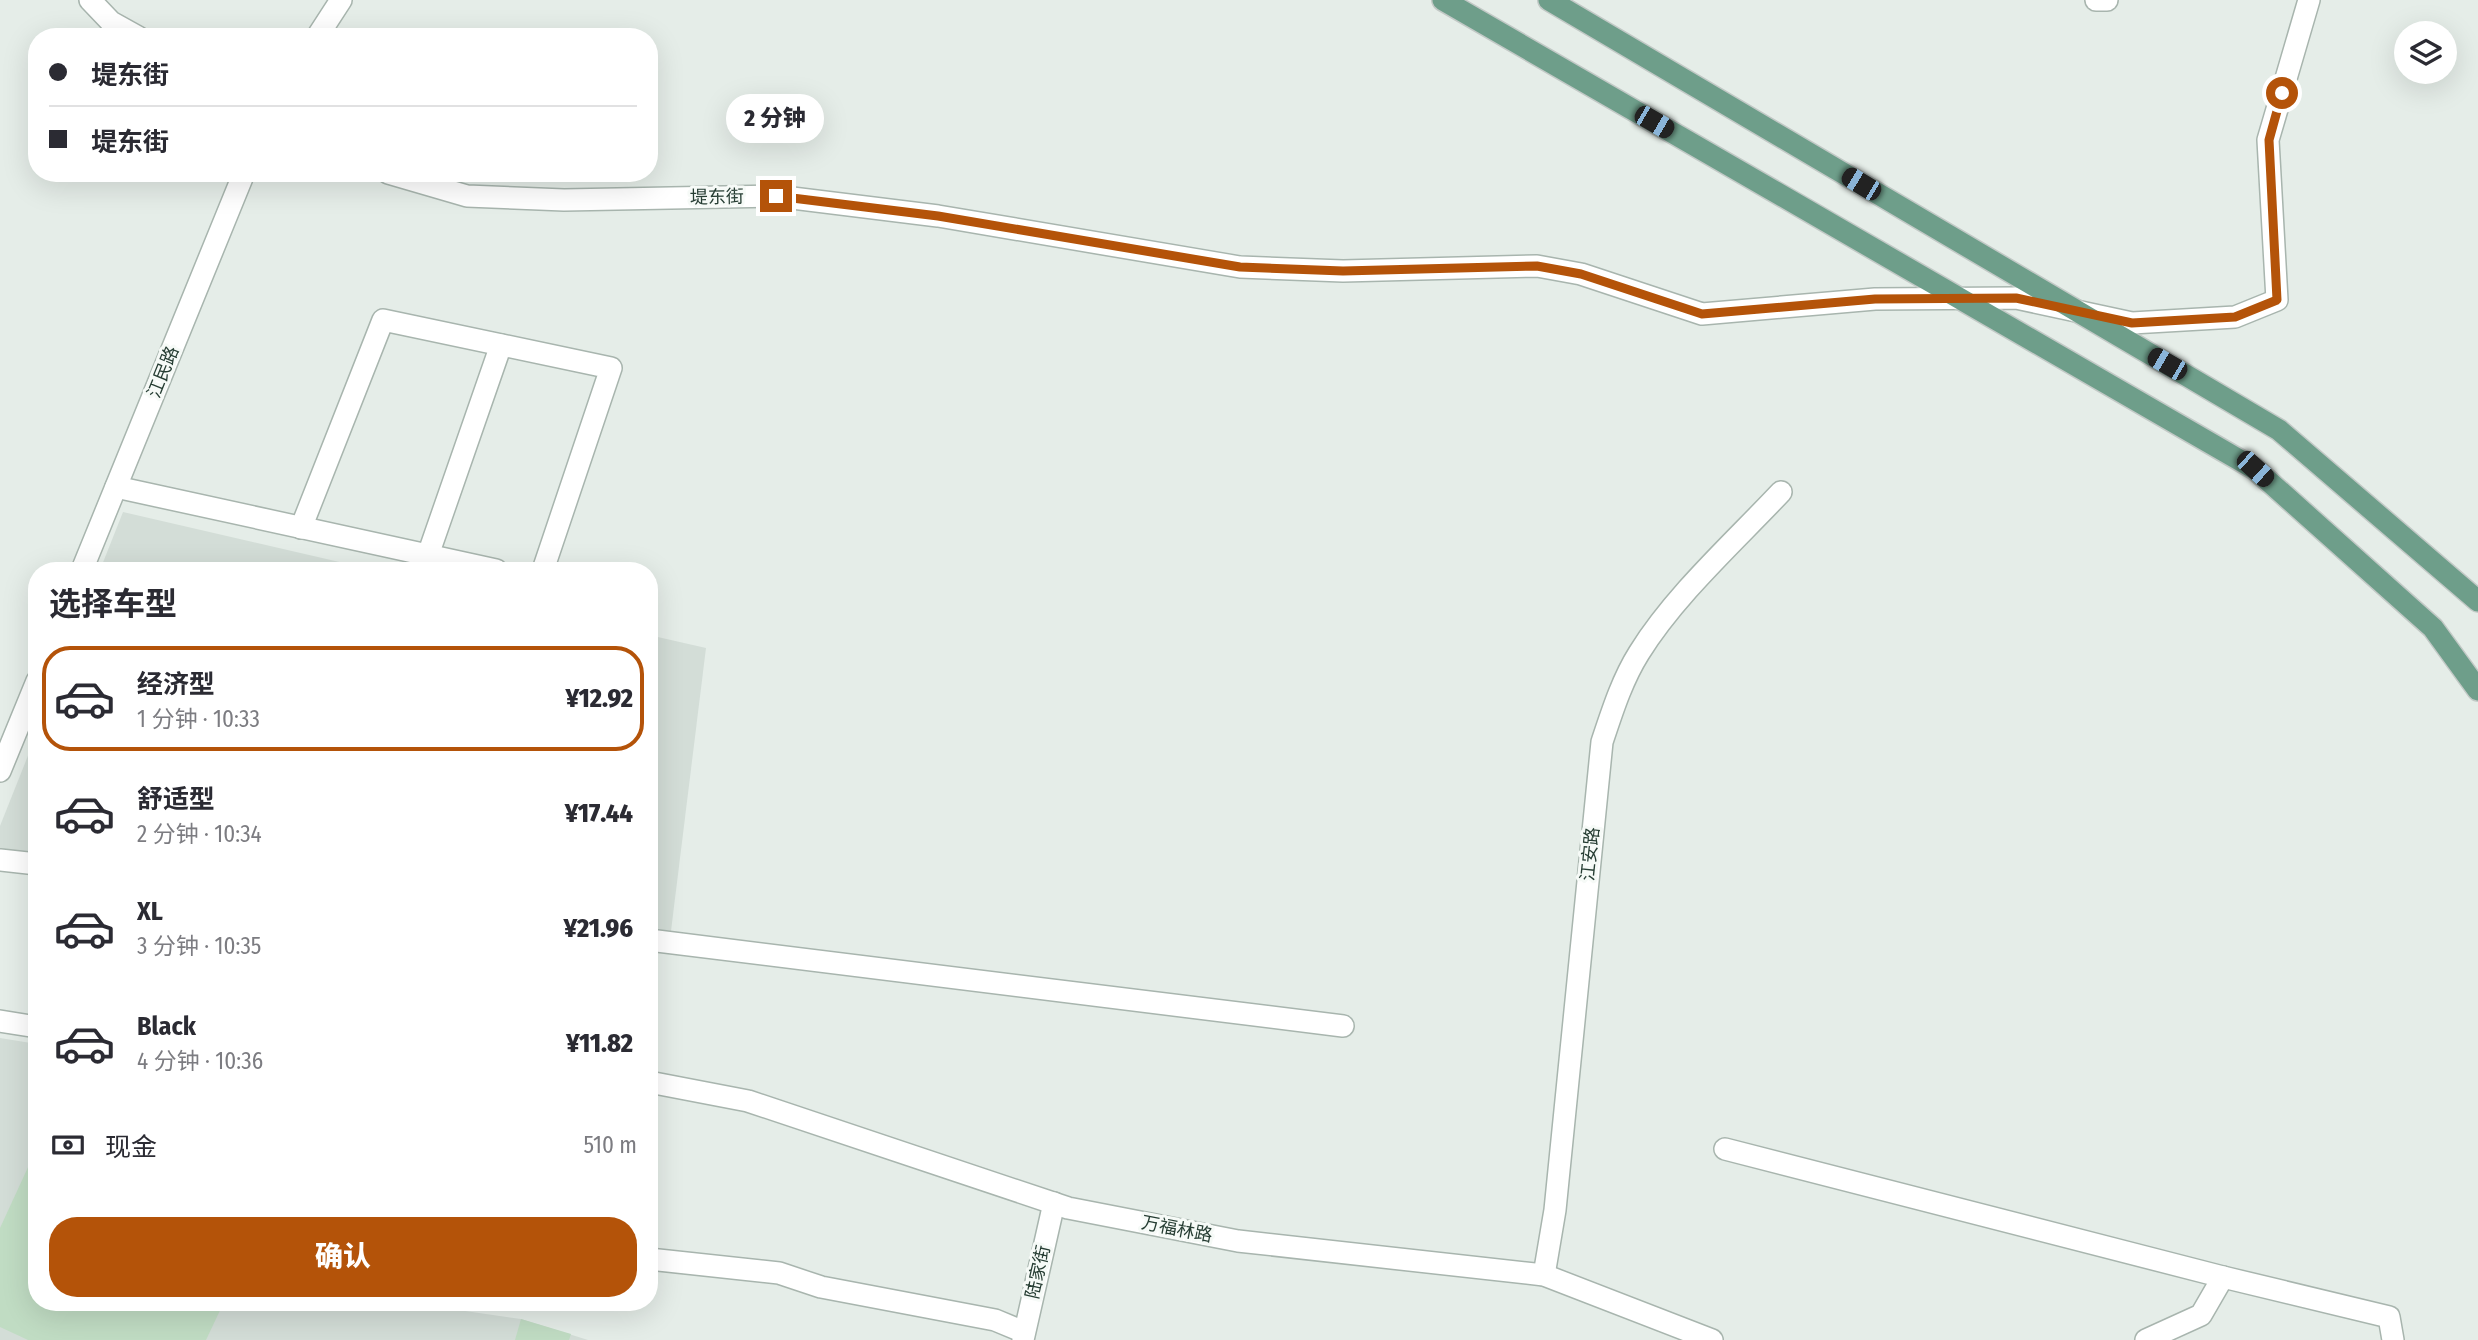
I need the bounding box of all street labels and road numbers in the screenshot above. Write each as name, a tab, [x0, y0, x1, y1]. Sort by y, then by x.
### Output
street label: 堤东街	[690, 186, 744, 208]
street label: 江民路	[143, 343, 183, 401]
street label: 江安路	[1576, 826, 1604, 882]
street label: 万福林路	[1140, 1211, 1214, 1247]
street label: 陆家街	[1021, 1243, 1055, 1301]

